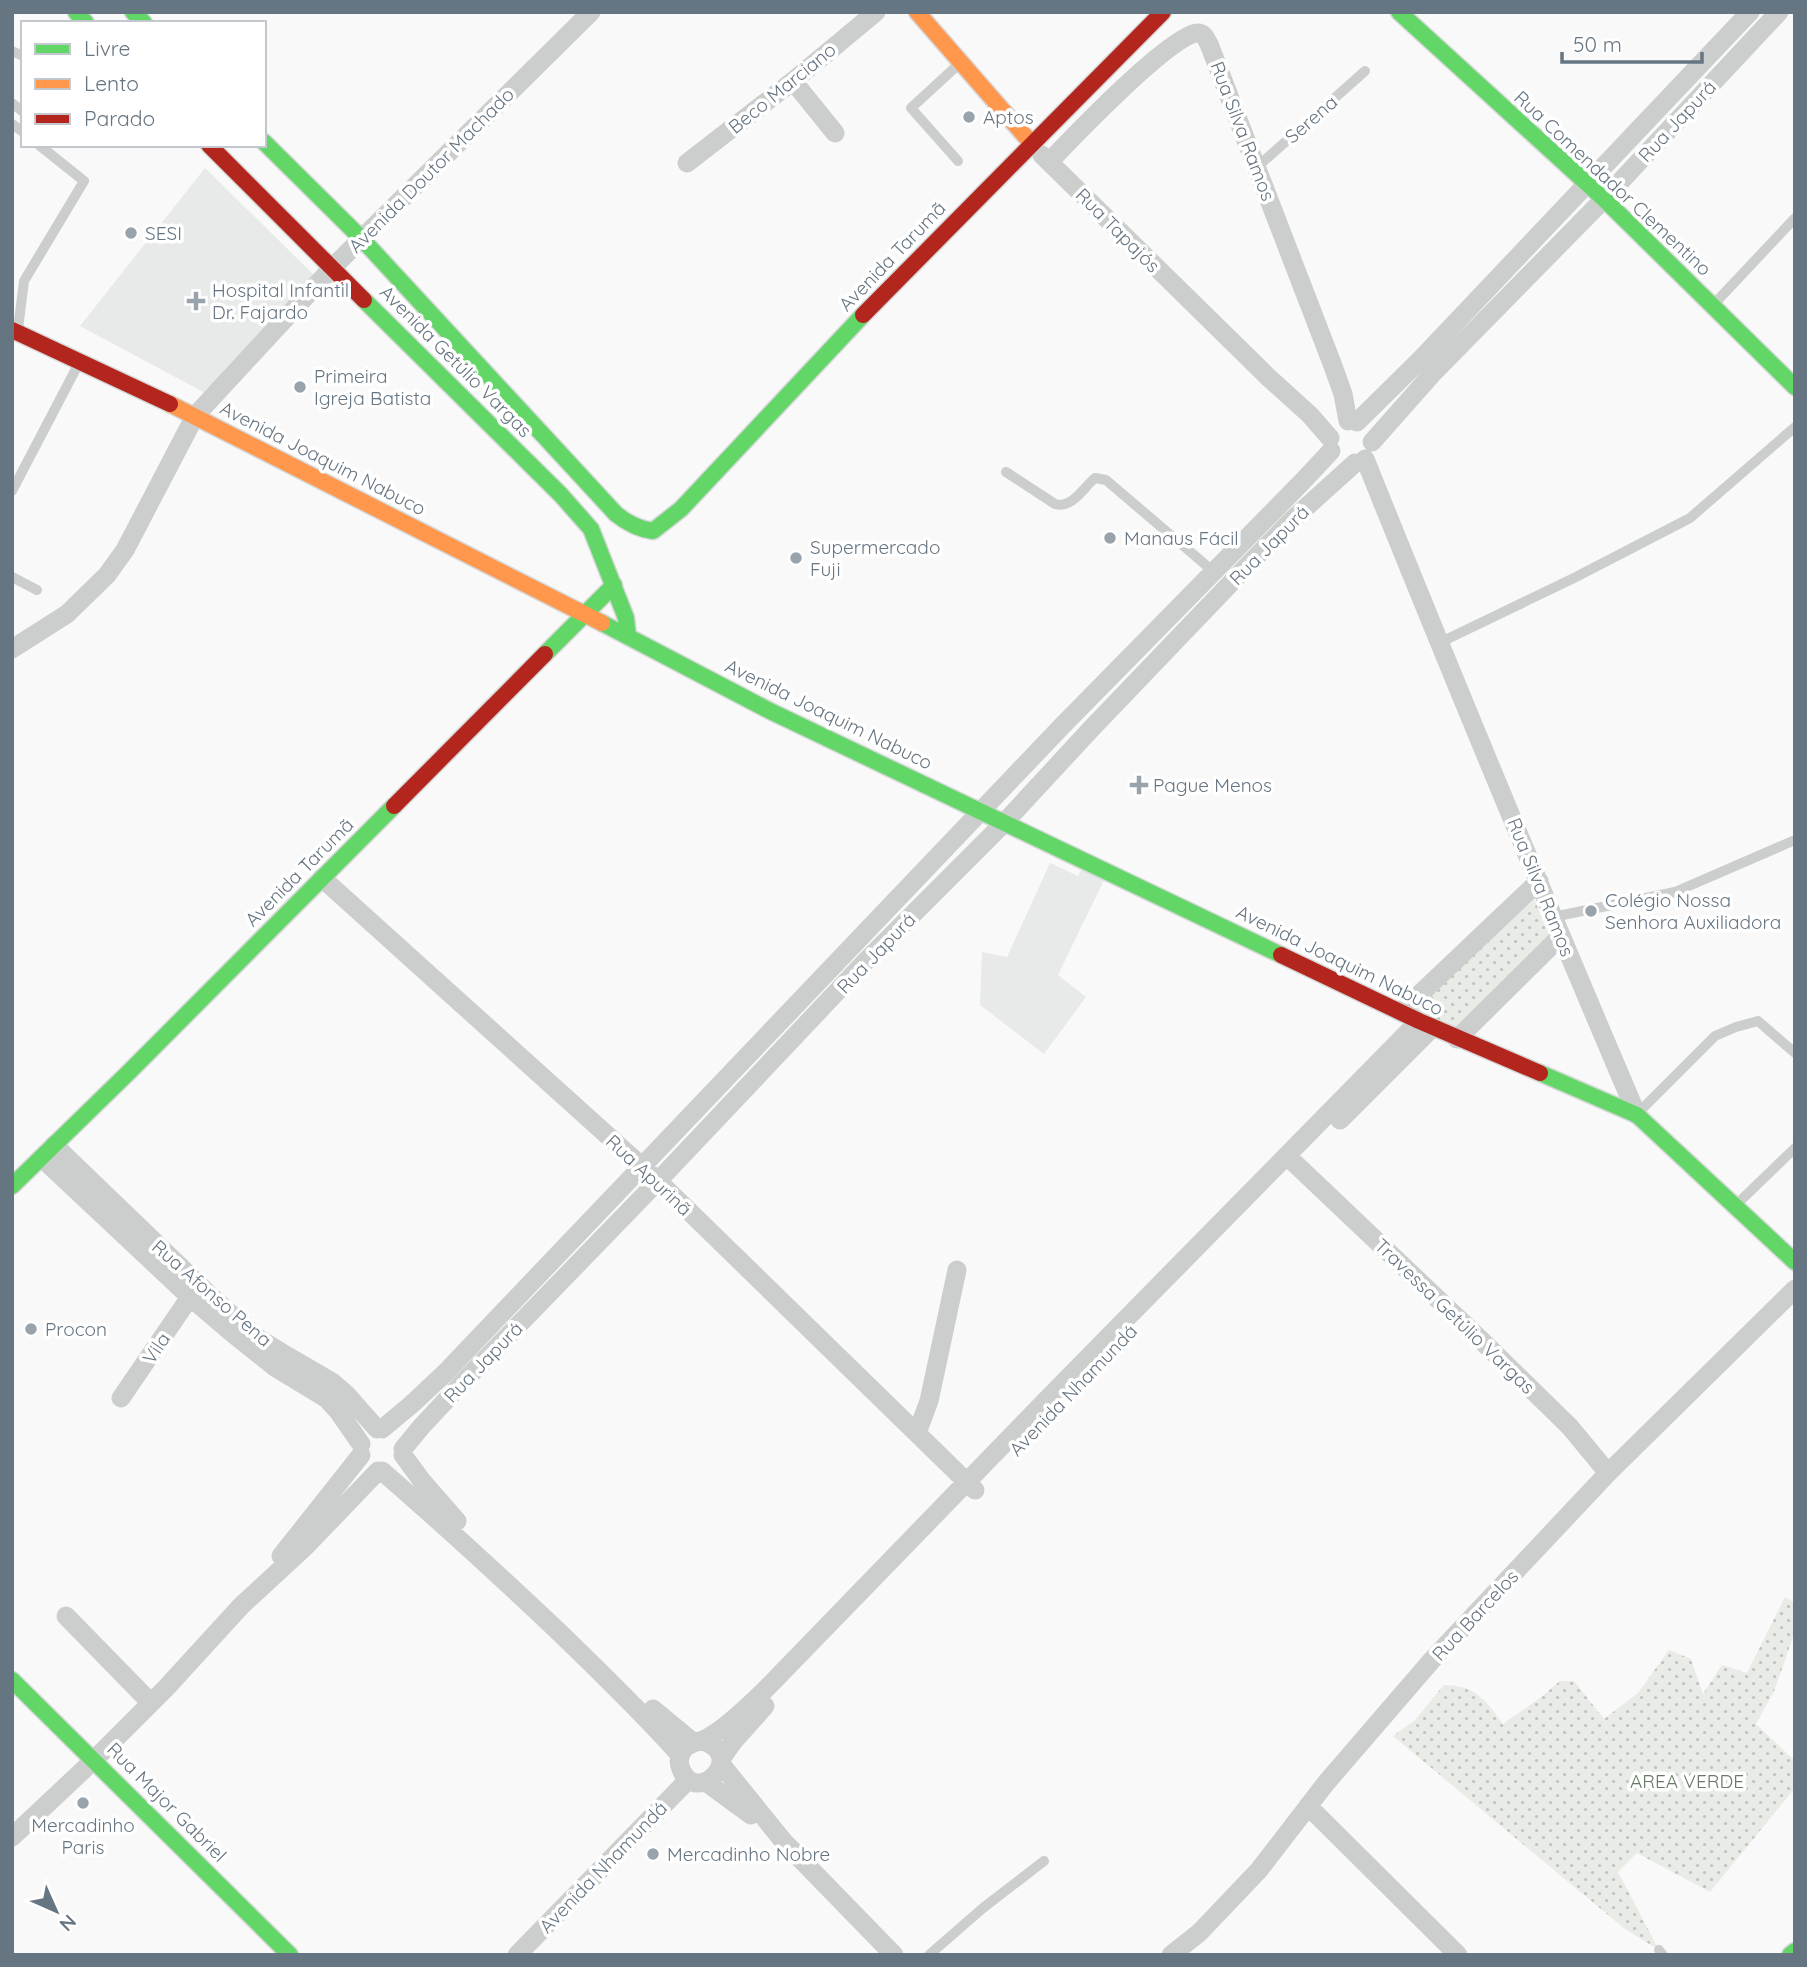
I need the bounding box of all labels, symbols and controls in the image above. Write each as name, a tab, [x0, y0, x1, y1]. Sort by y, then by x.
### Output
legend	[21, 21, 266, 147]
scale bar	[1562, 21, 1702, 65]
text: 50 m	[1573, 31, 1622, 57]
text: Livre	[84, 35, 130, 61]
street label: Beco Marciano	[723, 37, 841, 139]
street label: Rua Silva Ramos	[1205, 58, 1281, 204]
text: Lento	[84, 70, 139, 96]
street label: Rua Japurá	[1633, 75, 1721, 167]
street label: Avenida Doutor Machado	[343, 82, 519, 258]
street label: Rua Comendador Clementino	[1509, 85, 1717, 281]
street label: Serena	[1280, 90, 1342, 148]
text: Parado	[84, 105, 155, 131]
place label: Aptos	[983, 105, 1034, 129]
marker: Aptos	[961, 109, 977, 125]
street label: Rua Tapajós	[1071, 183, 1165, 277]
street label: Avenida Tarumã	[833, 196, 951, 316]
place label: SESI	[145, 221, 182, 245]
marker: SESI	[123, 225, 139, 241]
place label: Hospital Infantil Dr. Fajardo	[212, 278, 349, 324]
street label: Avenida Getúlio Vargas	[375, 280, 537, 442]
marker: Hospital Infantil Dr. Fajardo	[186, 291, 206, 311]
place label: Primeira Igreja Batista	[314, 364, 431, 410]
marker: Primeira Igreja Batista	[292, 379, 308, 395]
street label: Avenida Joaquim Nabuco	[216, 396, 430, 520]
street label: Rua Japurá	[1224, 500, 1314, 590]
place label: Manaus Fácil	[1124, 526, 1239, 550]
marker: Manaus Fácil	[1102, 530, 1118, 546]
place label: Supermercado Fuji	[810, 535, 940, 581]
marker: Supermercado Fuji	[788, 550, 804, 566]
street label: Avenida Joaquim Nabuco	[722, 653, 936, 775]
place label: Pague Menos	[1153, 773, 1272, 797]
marker: Pague Menos	[1131, 777, 1147, 793]
street label: Avenida Tarumã	[240, 813, 358, 931]
street label: Rua Silva Ramos	[1502, 814, 1580, 960]
place label: Colégio Nossa Senhora Auxiliadora	[1605, 888, 1781, 934]
street label: Avenida Joaquim Nabuco	[1233, 899, 1447, 1021]
marker: Colégio Nossa Senhora Auxiliadora	[1583, 903, 1599, 919]
street label: Rua Japurá	[831, 907, 921, 999]
street label: Rua Apurinã	[601, 1129, 697, 1221]
street label: Travessa Getúlio Vargas	[1370, 1233, 1540, 1399]
street label: Rua Afonso Pena	[147, 1234, 277, 1352]
street label: Rua Japurá	[438, 1316, 528, 1408]
place label: Procon	[45, 1317, 107, 1341]
street label: Avenida Nhamundá	[1004, 1319, 1142, 1461]
marker: Procon	[23, 1321, 39, 1337]
street label: Vila	[137, 1328, 175, 1368]
street label: Rua Barcelos	[1427, 1564, 1523, 1666]
street label: Rua Major Gabriel	[102, 1737, 232, 1867]
park label: AREA VERDE	[1630, 1769, 1744, 1793]
marker: Mercadinho Paris	[75, 1795, 91, 1811]
street label: Avenida Nhamundá	[534, 1796, 672, 1938]
place label: Mercadinho Paris	[31, 1813, 135, 1859]
place label: Mercadinho Nobre	[667, 1842, 830, 1866]
marker: Mercadinho Nobre	[645, 1846, 661, 1862]
north arrow	[21, 1876, 91, 1946]
text: N	[55, 1910, 81, 1936]

